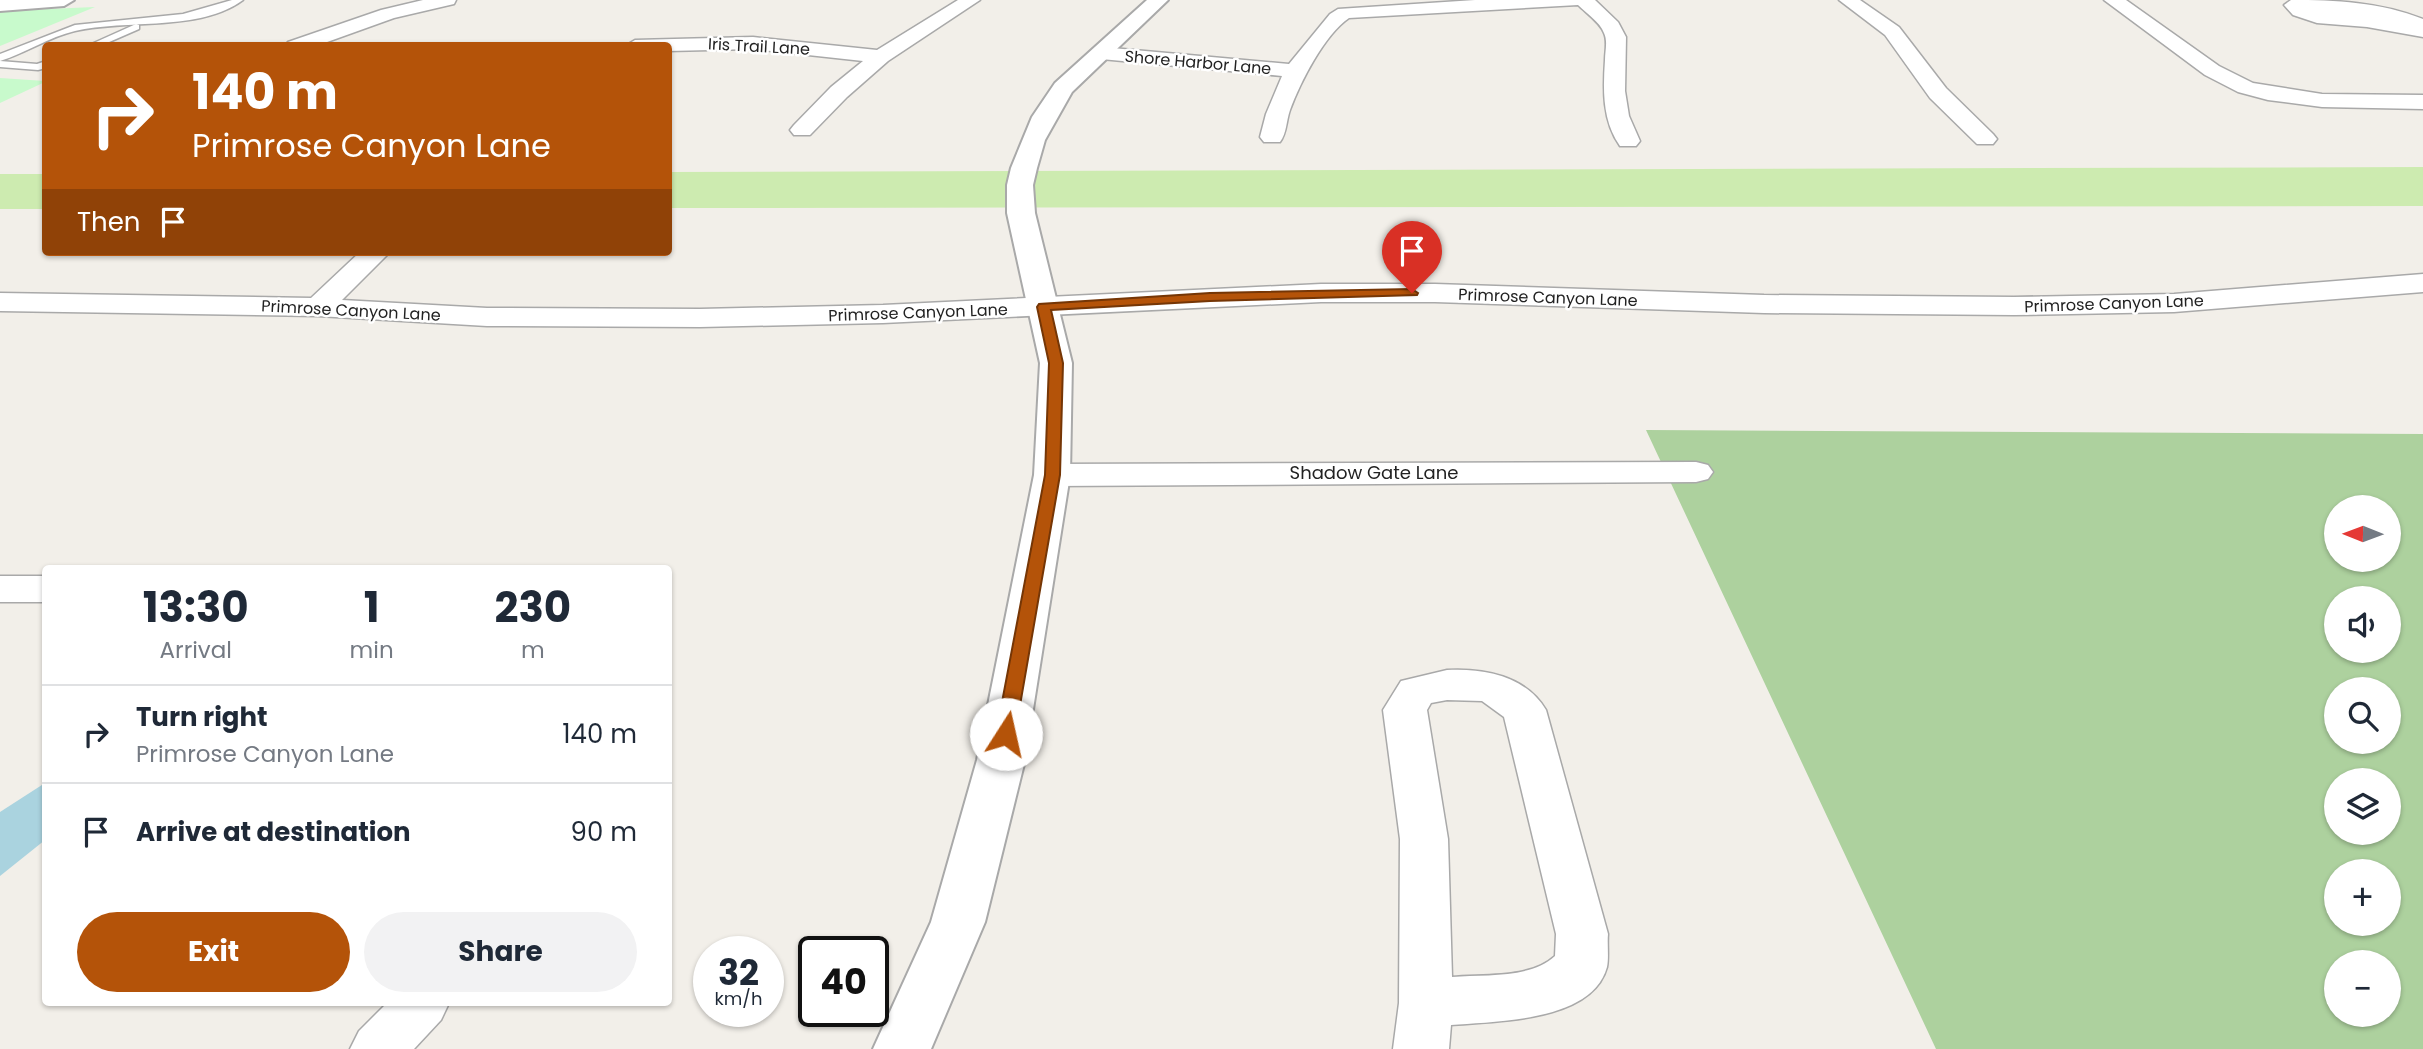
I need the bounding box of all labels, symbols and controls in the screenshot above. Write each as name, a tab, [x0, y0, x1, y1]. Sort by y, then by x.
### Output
street label: Iris Trail Lane	[707, 32, 811, 61]
street label: Shore Harbor Lane	[1124, 45, 1272, 80]
text: 140 m	[192, 58, 338, 126]
icon: right	[77, 70, 168, 161]
text: Primrose Canyon Lane	[192, 123, 551, 168]
icon: arrive	[154, 203, 192, 241]
text: Then	[77, 204, 140, 240]
pin	[1382, 221, 1442, 293]
icon: arrive	[1393, 232, 1431, 270]
street label: Primrose Canyon Lane	[1458, 283, 1638, 312]
street label: Primrose Canyon Lane	[2024, 289, 2204, 318]
street label: Primrose Canyon Lane	[261, 294, 441, 327]
street label: Primrose Canyon Lane	[828, 298, 1008, 327]
street label: Shadow Gate Lane	[1290, 460, 1458, 485]
north arrow	[2324, 495, 2401, 572]
map controls	[2324, 495, 2401, 1027]
text: 13:30	[143, 578, 249, 637]
text: 1	[364, 578, 379, 637]
text: 230	[494, 578, 571, 637]
button: sound	[2324, 586, 2401, 663]
text: Arrival	[160, 634, 232, 666]
text: min	[350, 634, 394, 666]
text: m	[521, 634, 545, 666]
button: search	[2324, 677, 2401, 754]
position arrow	[969, 697, 1043, 771]
text: Turn right	[136, 699, 268, 735]
icon: right	[77, 715, 115, 753]
text: 140 m	[562, 716, 637, 752]
text: Primrose Canyon Lane	[136, 738, 394, 770]
button: layers	[2324, 768, 2401, 845]
icon: arrive	[77, 813, 115, 851]
text: Arrive at destination	[136, 814, 411, 850]
text: 90 m	[571, 814, 637, 850]
button: +	[2324, 859, 2401, 936]
button: Exit	[77, 912, 350, 992]
button: Share	[364, 912, 637, 992]
speed limit sign: 40	[798, 936, 889, 1027]
text: 32	[718, 948, 759, 997]
button: −	[2324, 950, 2401, 1027]
text: km/h	[715, 986, 762, 1011]

